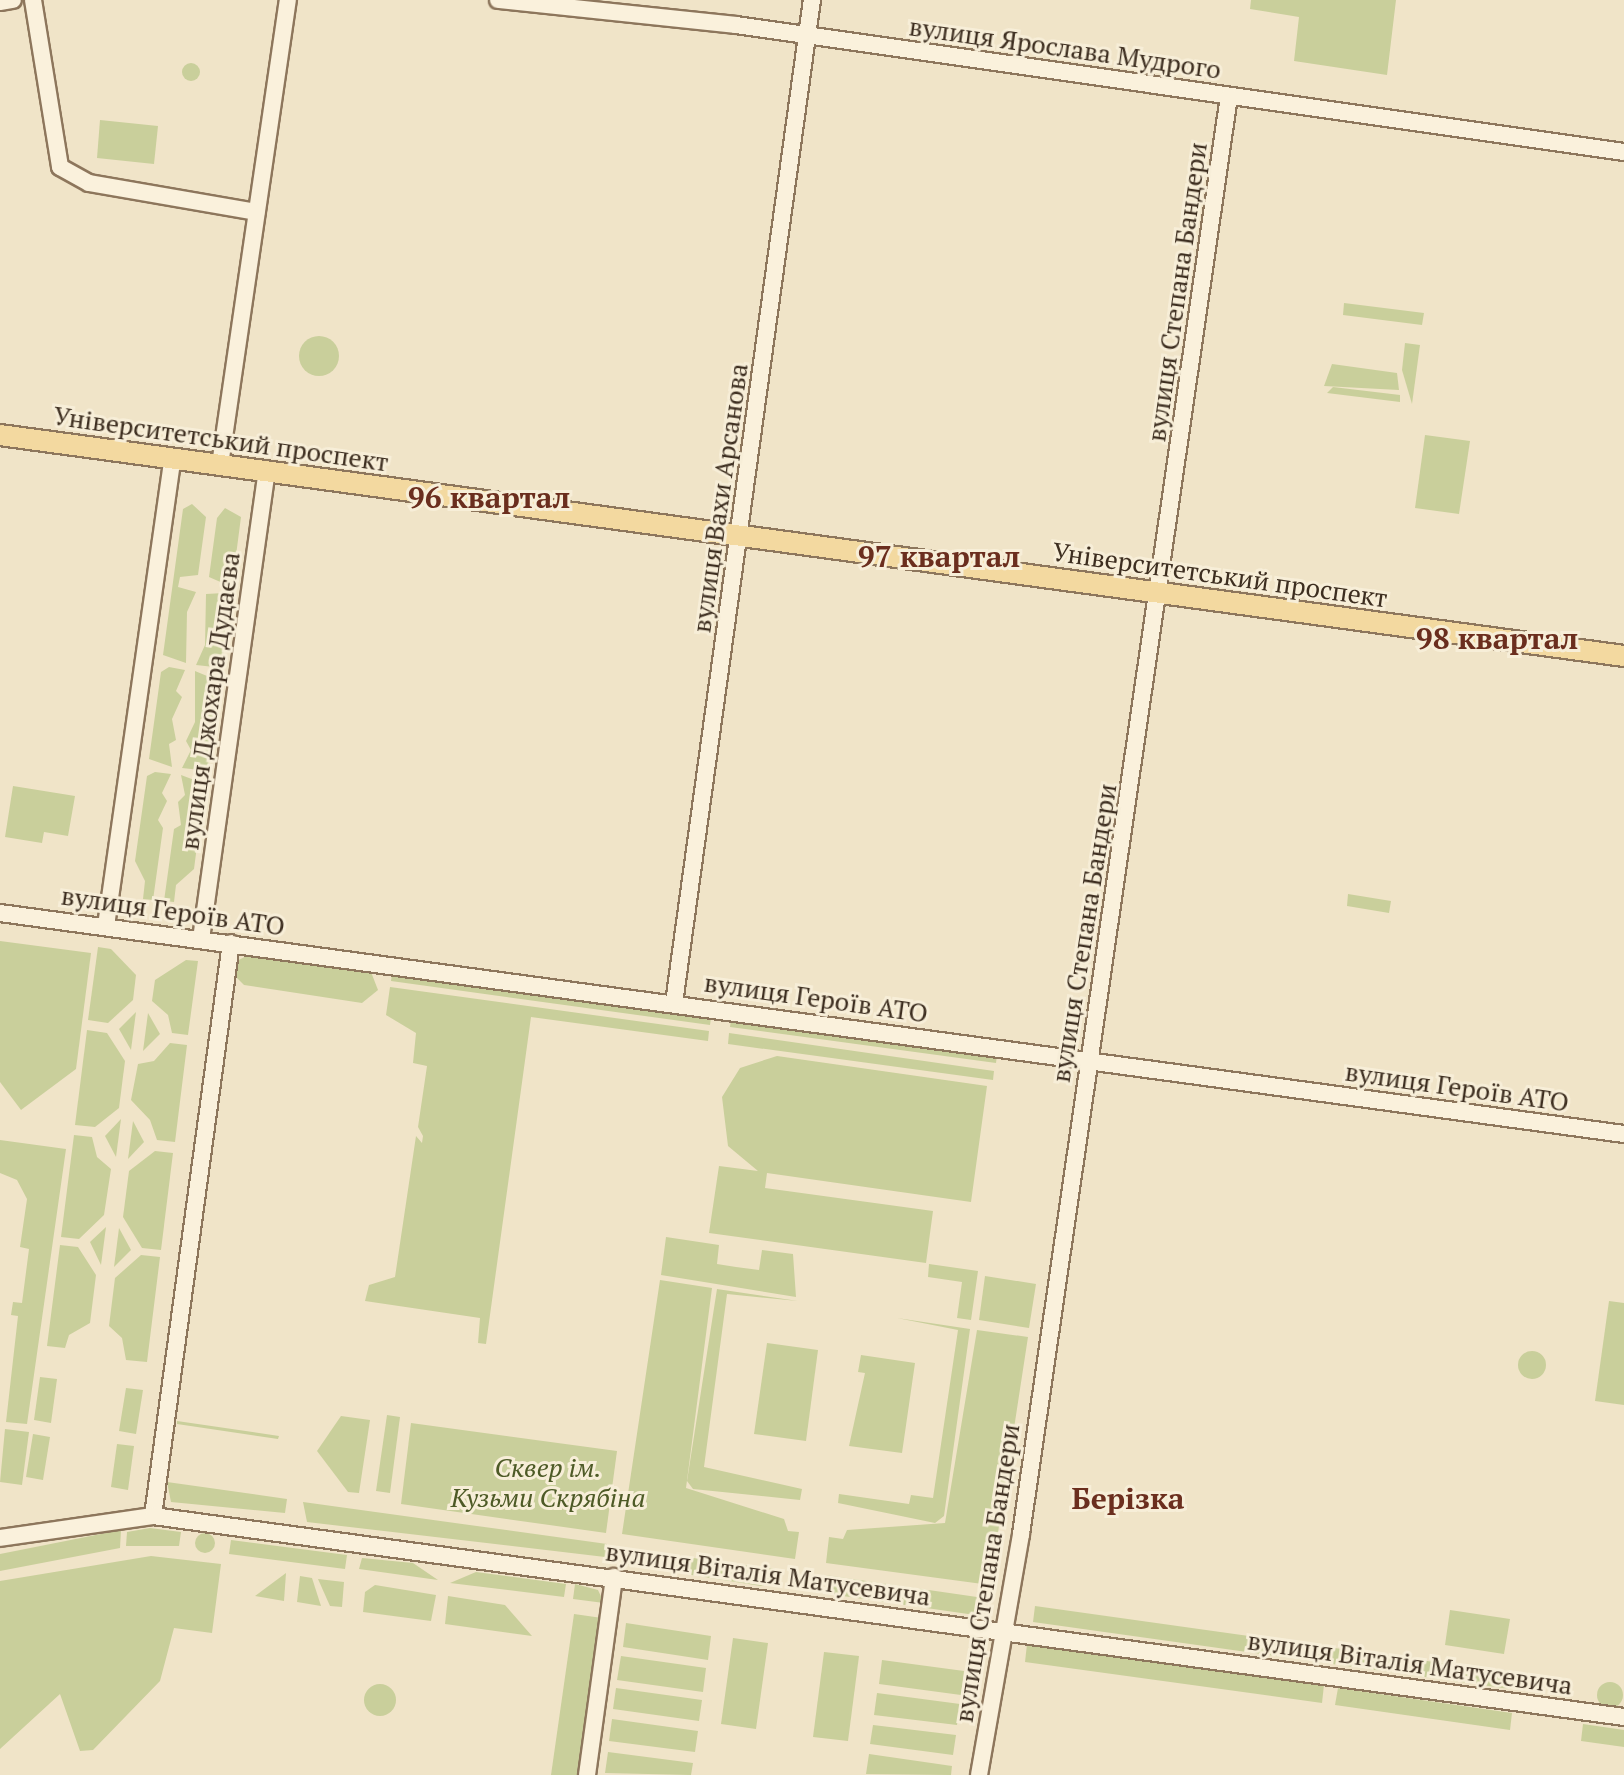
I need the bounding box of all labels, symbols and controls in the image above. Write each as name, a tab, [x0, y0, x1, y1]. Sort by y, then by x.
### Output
street label: вулиця Ярослава Мудрого	[907, 11, 1223, 85]
street label: вулиця Степана Бандери	[1141, 140, 1213, 444]
street label: вулиця Вахи Арсанова	[686, 361, 754, 635]
street label: Університетський проспект	[52, 400, 390, 478]
district label: 96 квартал	[408, 479, 570, 515]
street label: Університетський проспект	[1051, 536, 1389, 614]
district label: 97 квартал	[858, 538, 1020, 574]
street label: вулиця Джохара Дудаєва	[174, 550, 246, 852]
district label: 98 квартал	[1416, 620, 1578, 656]
street label: вулиця Степана Бандери	[1045, 781, 1123, 1085]
street label: вулиця Героїв АТО	[59, 880, 287, 942]
street label: вулиця Героїв АТО	[702, 967, 930, 1029]
street label: вулиця Героїв АТО	[1343, 1056, 1571, 1118]
street label: вулиця Степана Бандери	[948, 1421, 1026, 1725]
park label: Сквер ім. Кузьми Скрябіна	[451, 1452, 645, 1514]
district label: Берізка	[1071, 1480, 1185, 1516]
street label: вулиця Віталія Матусевича	[604, 1536, 932, 1612]
street label: вулиця Віталія Матусевича	[1246, 1625, 1574, 1701]

